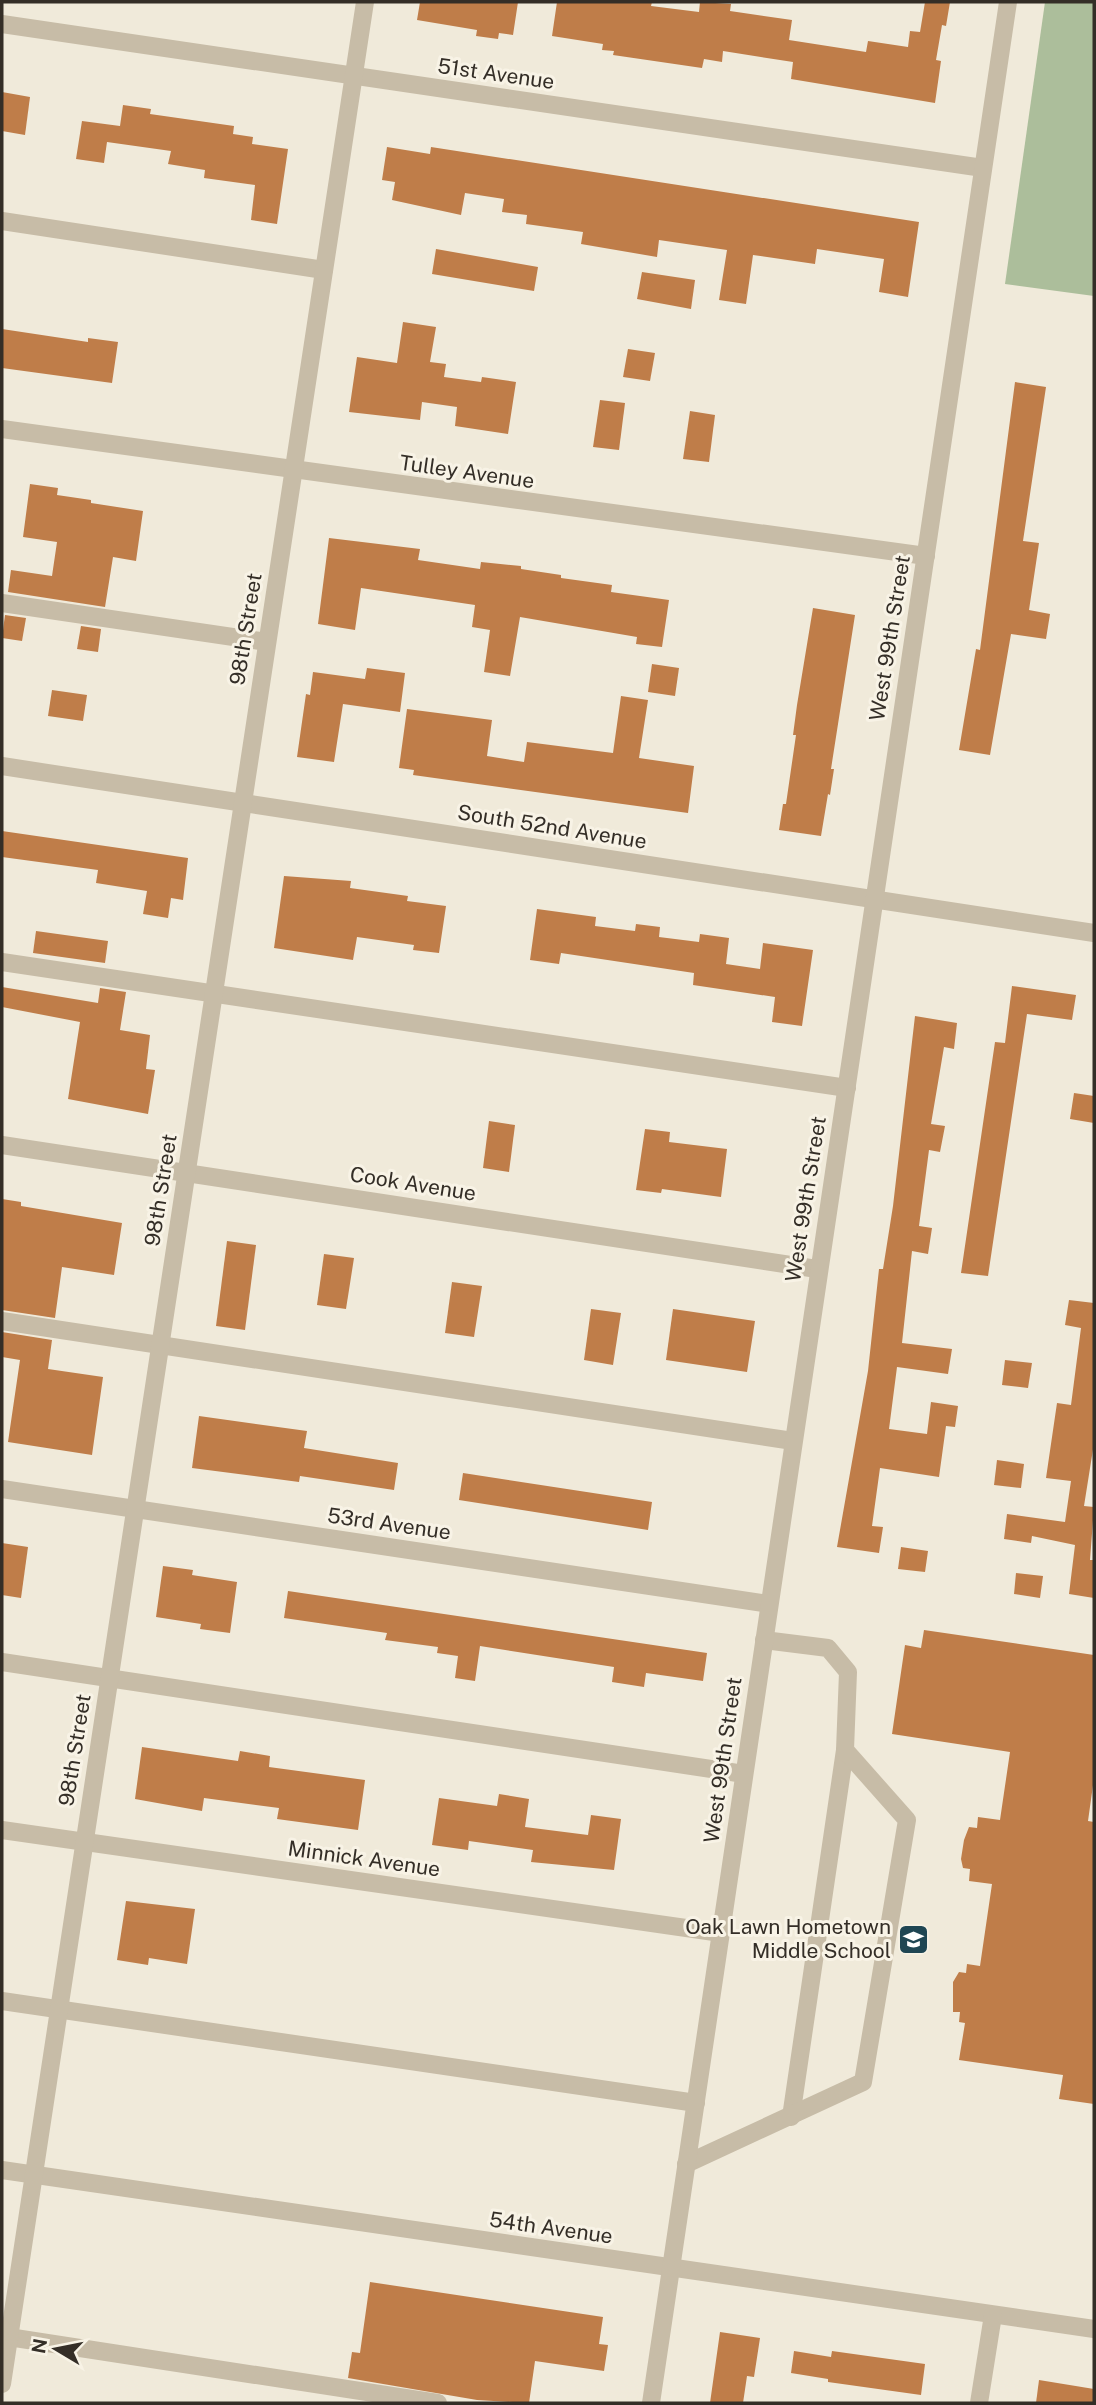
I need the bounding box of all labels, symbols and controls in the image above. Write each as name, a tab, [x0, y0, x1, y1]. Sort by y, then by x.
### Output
street label: 51st Avenue	[436, 53, 556, 94]
street label: Tulley Avenue	[398, 450, 536, 493]
street label: West 99th Street	[864, 553, 915, 723]
street label: 98th Street	[224, 571, 267, 687]
street label: South 52nd Avenue	[456, 799, 649, 854]
street label: West 99th Street	[780, 1114, 831, 1284]
street label: 98th Street	[139, 1132, 182, 1248]
street label: Cook Avenue	[348, 1161, 478, 1206]
street label: 53rd Avenue	[326, 1502, 452, 1545]
street label: West 99th Street	[698, 1675, 747, 1845]
street label: 98th Street	[53, 1692, 96, 1808]
street label: Minnick Avenue	[286, 1835, 442, 1882]
place label: Oak Lawn Hometown Middle School	[685, 1914, 891, 1963]
school or university icon: Oak Lawn Hometown Middle School	[897, 1922, 931, 1956]
street label: 54th Avenue	[488, 2206, 614, 2249]
north arrow	[21, 2314, 91, 2384]
text: N	[27, 2337, 51, 2355]

